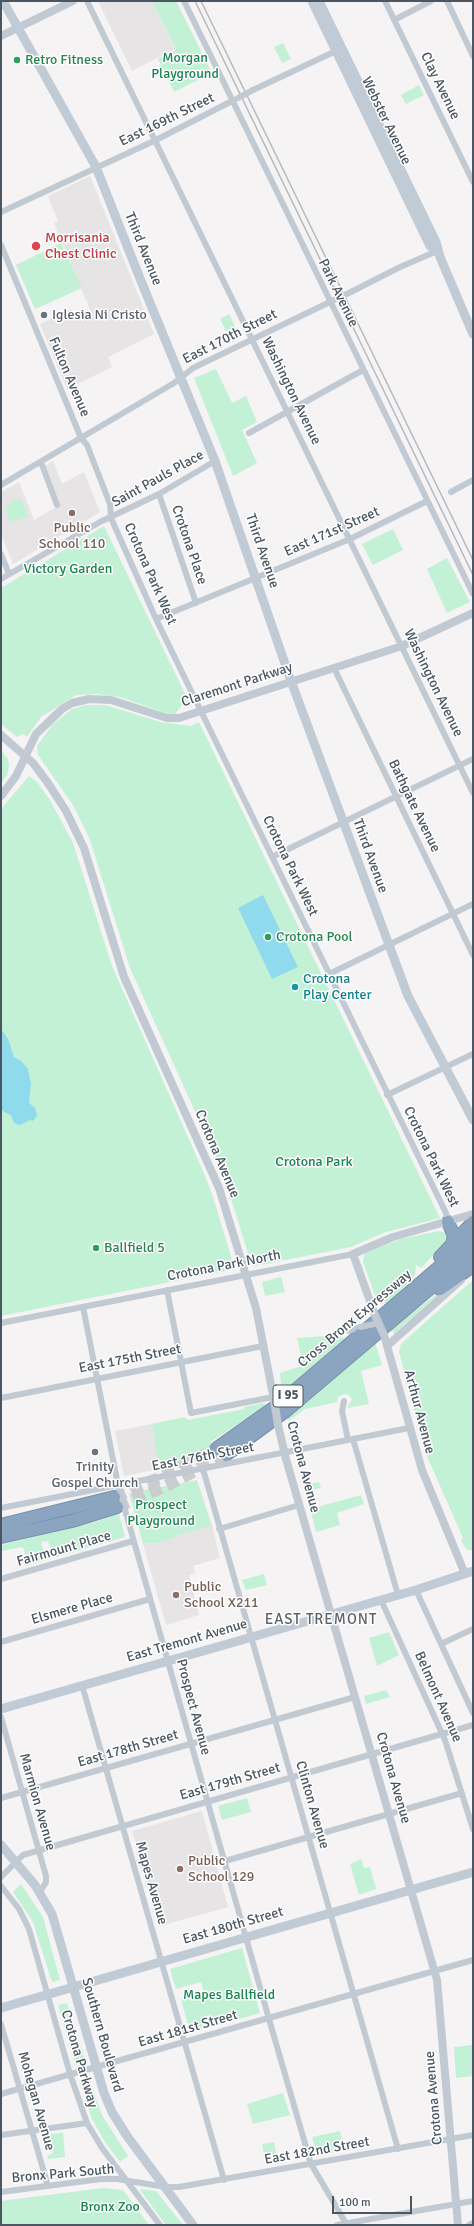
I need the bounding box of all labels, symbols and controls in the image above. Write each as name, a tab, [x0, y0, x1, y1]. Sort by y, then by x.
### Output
park label: Morgan Playground	[151, 50, 219, 82]
street label: Clay Avenue	[416, 50, 464, 122]
place label: Retro Fitness	[25, 52, 103, 68]
marker: Retro Fitness	[12, 55, 22, 65]
street label: Webster Avenue	[357, 74, 415, 168]
street label: East 169th Street	[117, 90, 217, 150]
street label: Third Avenue	[121, 210, 165, 288]
place label: Morrisania Chest Clinic	[45, 230, 117, 262]
marker: Morrisania Chest Clinic	[30, 240, 42, 252]
street label: Park Avenue	[314, 256, 362, 330]
street label: East 170th Street	[180, 306, 280, 368]
place label: Iglesia Ni Cristo	[52, 307, 147, 323]
marker: Iglesia Ni Cristo	[39, 310, 49, 320]
street label: Washington Avenue	[258, 334, 324, 448]
street label: Fulton Avenue	[45, 335, 93, 419]
street label: Saint Pauls Place	[109, 447, 207, 511]
street label: Crotona Place	[168, 503, 210, 587]
street label: East 171st Street	[282, 504, 382, 560]
marker: Public School 110	[67, 508, 77, 518]
street label: Third Avenue	[241, 512, 283, 590]
place label: Public School 110	[39, 520, 105, 552]
street label: Crotona Park West	[120, 520, 180, 628]
park label: Victory Garden	[24, 561, 112, 577]
street label: Washington Avenue	[400, 626, 466, 740]
street label: Claremont Parkway	[179, 659, 295, 711]
street label: Bathgate Avenue	[384, 757, 444, 855]
street label: Crotona Park West	[258, 813, 322, 919]
street label: Third Avenue	[349, 817, 391, 895]
place label: Crotona Pool	[276, 929, 353, 945]
marker: Crotona Pool	[263, 932, 273, 942]
place label: Crotona Play Center	[303, 971, 372, 1004]
marker: Crotona Play Center	[290, 982, 300, 992]
street label: Crotona Park West	[399, 1104, 463, 1210]
street label: Crotona Avenue	[191, 1107, 243, 1201]
park label: Crotona Park	[275, 1154, 353, 1170]
place label: Ballfield 5	[104, 1240, 165, 1256]
marker: Ballfield 5	[91, 1243, 101, 1253]
street label: Crotona Park North	[166, 1247, 282, 1285]
street label: Cross Bronx Expressway	[295, 1267, 415, 1371]
street label: East 175th Street	[77, 1341, 183, 1377]
street label: Arthur Avenue	[400, 1368, 438, 1456]
road number: I 95	[273, 1385, 303, 1407]
street label: Crotona Avenue	[283, 1419, 323, 1515]
street label: East 176th Street	[150, 1439, 256, 1475]
marker: Trinity Gospel Church	[90, 1447, 100, 1457]
place label: Trinity Gospel Church	[52, 1459, 138, 1492]
park label: Prospect Playground	[127, 1497, 195, 1530]
street label: Fairmount Place	[15, 1528, 113, 1570]
place label: Public School X211	[184, 1579, 259, 1612]
street label: Elsmere Place	[29, 1589, 115, 1629]
marker: Public School X211	[171, 1590, 181, 1600]
district label: EAST TREMONT	[265, 1611, 377, 1629]
street label: East Tremont Avenue	[125, 1616, 249, 1666]
street label: Belmont Avenue	[411, 1649, 465, 1745]
street label: Prospect Avenue	[172, 1657, 214, 1757]
street label: East 178th Street	[76, 1727, 180, 1771]
street label: Crotona Avenue	[372, 1730, 414, 1826]
street label: Marmion Avenue	[15, 1751, 59, 1853]
street label: Clinton Avenue	[291, 1759, 333, 1851]
street label: East 179th Street	[178, 1760, 282, 1804]
street label: Mapes Avenue	[131, 1839, 171, 1927]
place label: Public School 129	[188, 1853, 254, 1886]
marker: Public School 129	[175, 1864, 185, 1874]
street label: East 180th Street	[181, 1904, 285, 1948]
street label: Southern Boulevard	[78, 1976, 126, 2094]
park label: Mapes Ballfield	[183, 1987, 275, 2003]
street label: East 181st Street	[137, 2007, 239, 2051]
street label: Crotona Parkway	[57, 2008, 101, 2110]
street label: Mohegan Avenue	[14, 2050, 58, 2152]
street label: Crotona Avenue	[422, 2050, 446, 2146]
street label: East 182nd Street	[263, 2133, 371, 2169]
street label: Bronx Park South	[11, 2161, 115, 2187]
scale bar	[334, 2188, 414, 2214]
text: 100 m	[339, 2195, 371, 2210]
park label: Bronx Zoo	[80, 2199, 140, 2215]

